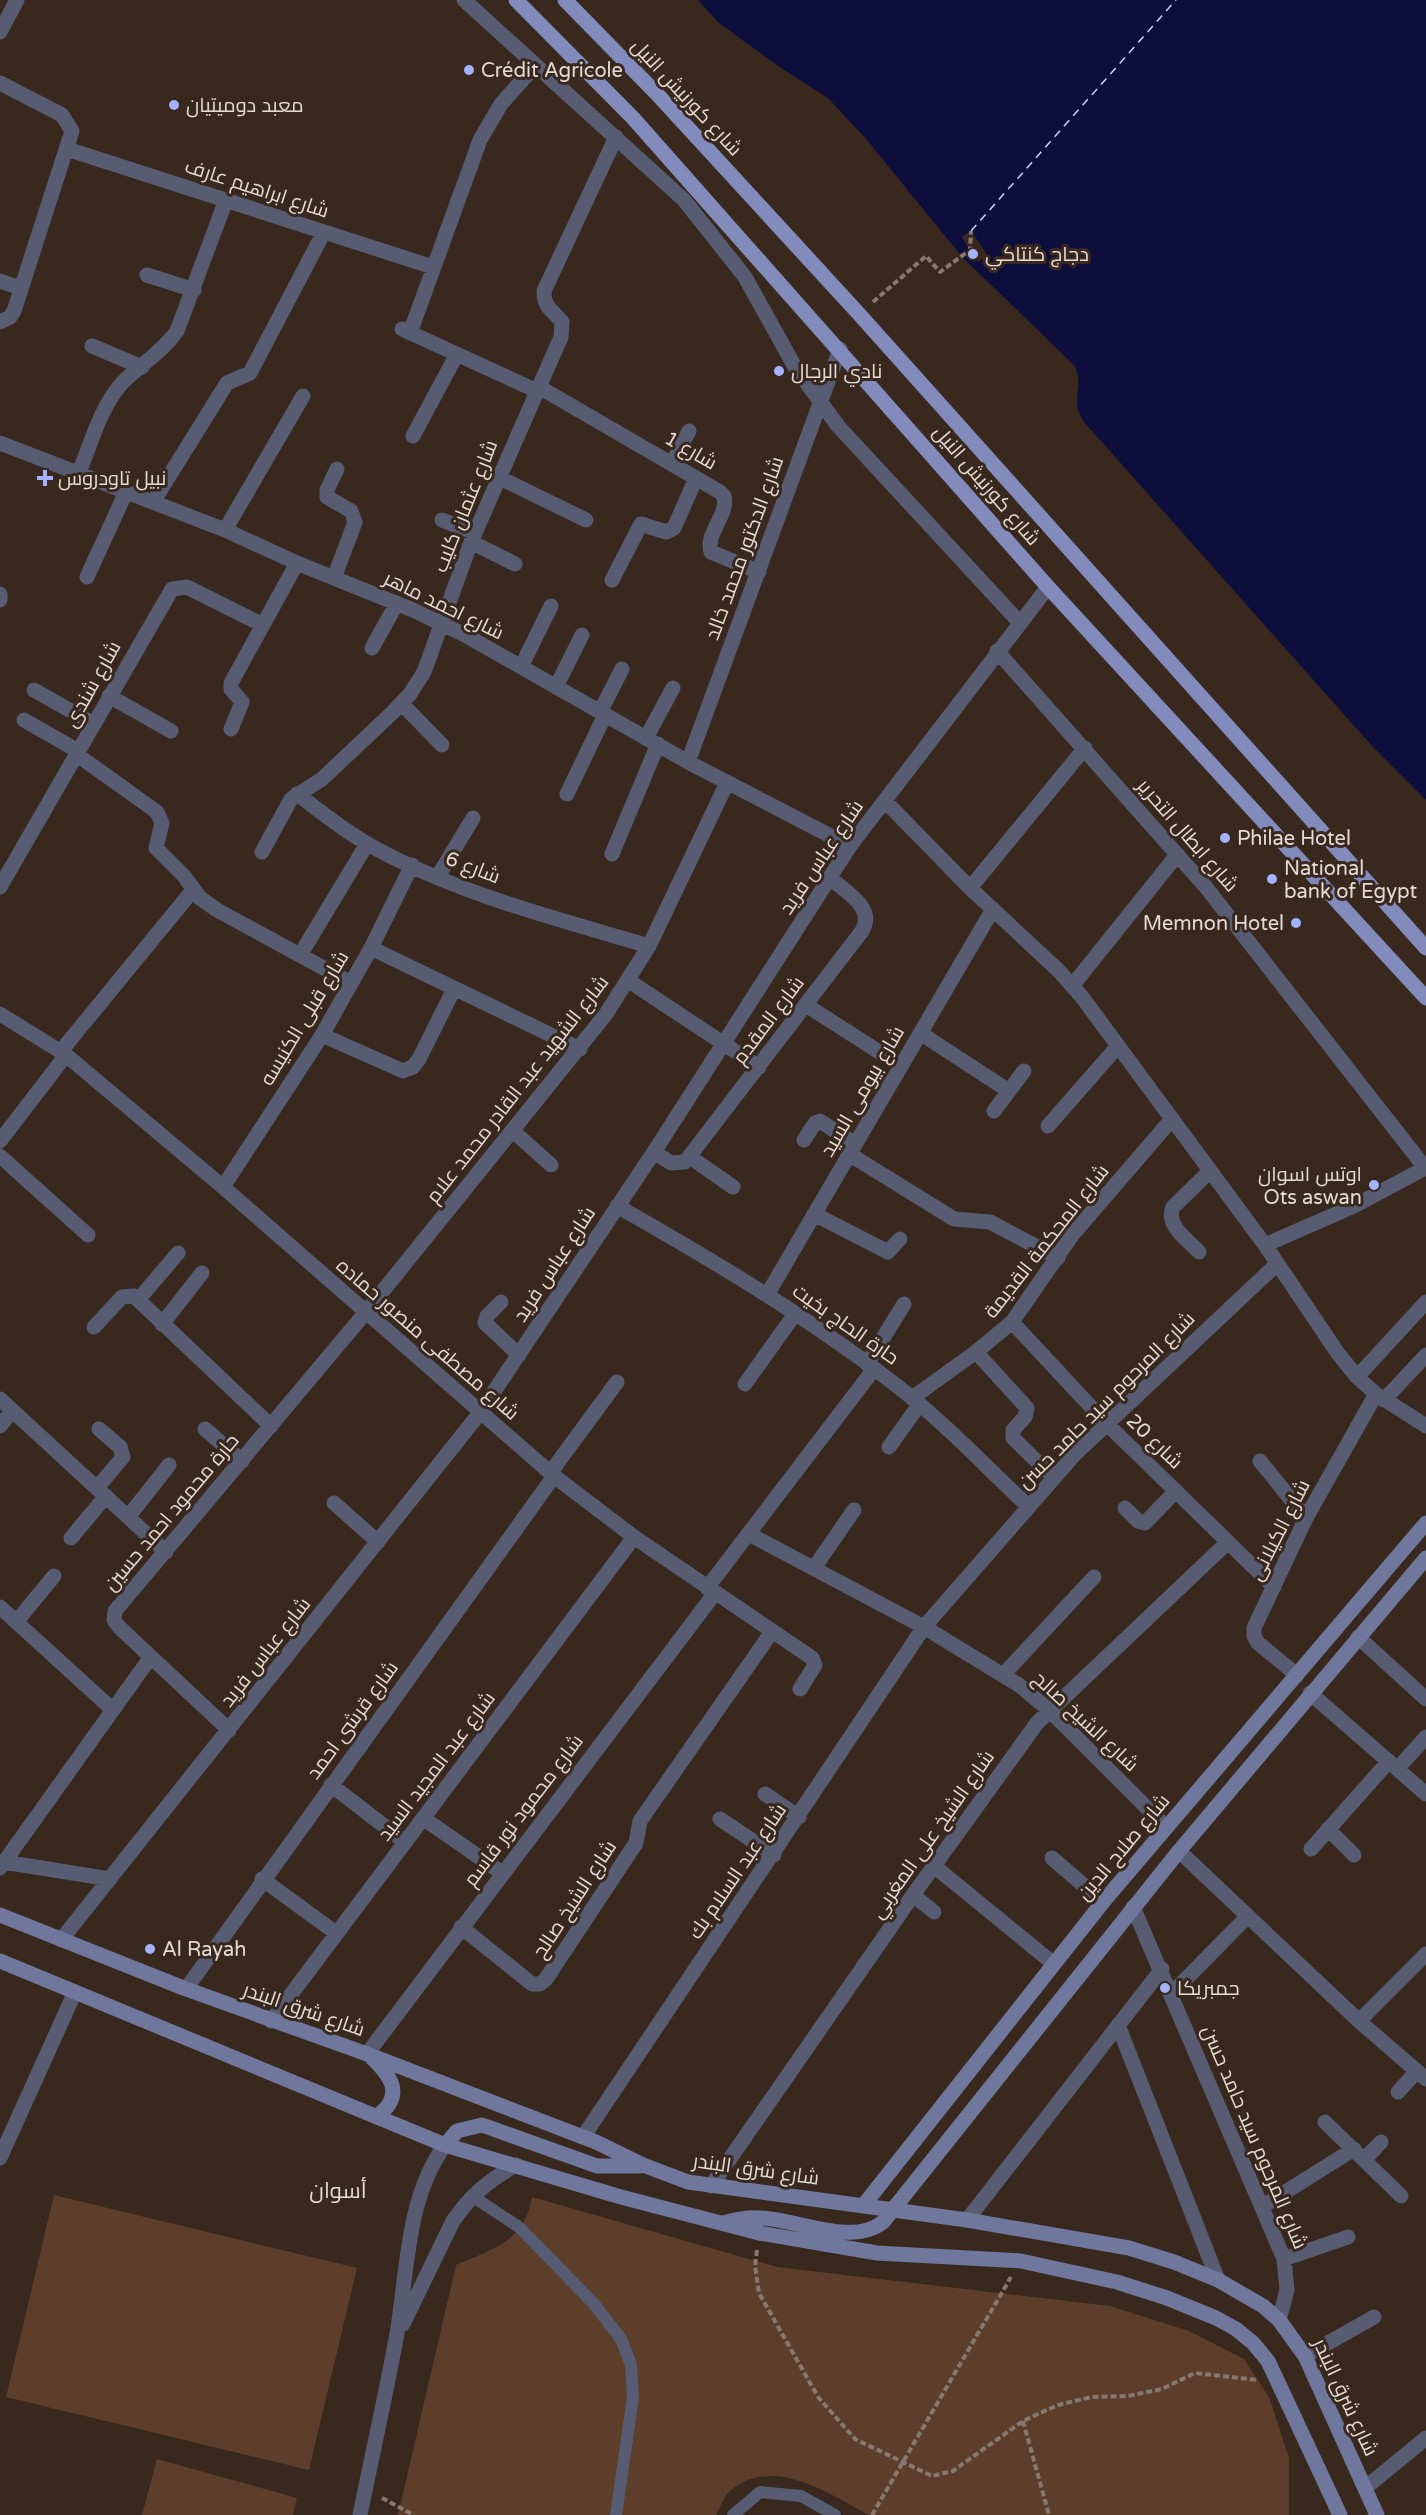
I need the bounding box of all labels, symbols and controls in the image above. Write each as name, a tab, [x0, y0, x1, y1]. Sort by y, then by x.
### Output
street label: شارع كورنيش النيل	[625, 34, 747, 162]
place label: Crédit Agricole	[481, 59, 623, 83]
marker: Crédit Agricole	[462, 63, 476, 77]
place label: معبد دوميتيان	[186, 94, 304, 118]
marker: معبد دوميتيان	[167, 98, 181, 112]
street label: شارع ابراهيم عارف	[181, 154, 332, 224]
place label: دجاج كنتاكي	[985, 243, 1089, 270]
marker: دجاج كنتاكي	[966, 247, 980, 261]
place label: نادي الرجال	[791, 360, 882, 387]
marker: نادي الرجال	[772, 364, 786, 378]
street label: شارع كورنيش النيل	[927, 421, 1045, 551]
street label: شارع 1	[660, 426, 721, 476]
street label: شارع عثمان كليب	[428, 437, 504, 576]
street label: شارع الدكتور محمد خالد	[701, 453, 790, 644]
place label: نبيل تاودروس	[58, 467, 166, 491]
marker: نبيل تاودروس	[36, 469, 54, 487]
street label: شارع احمد ماهر	[378, 566, 507, 646]
street label: شارع شندى	[59, 637, 127, 732]
street label: شارع ابطال التحرير	[1130, 774, 1243, 898]
street label: شارع عباس فريد	[775, 796, 870, 920]
place label: Philae Hotel	[1237, 827, 1351, 851]
marker: Philae Hotel	[1218, 831, 1232, 845]
street label: شارع 6	[442, 847, 503, 890]
place label: National bank of Egypt	[1284, 857, 1417, 904]
marker: National bank of Egypt	[1265, 872, 1279, 886]
place label: Memnon Hotel	[1143, 912, 1284, 936]
marker: Memnon Hotel	[1289, 916, 1303, 930]
street label: شارع قبلى الكنيسه	[255, 947, 355, 1091]
street label: شارع الشهيد عبد القادر محمد علام	[421, 971, 615, 1209]
street label: شارع المقدم	[728, 972, 811, 1070]
street label: شارع بيومى السيد	[816, 1022, 911, 1162]
street label: شارع المحكمة القديمة	[979, 1160, 1115, 1324]
place label: اوتس اسوان Ots aswan	[1258, 1163, 1362, 1210]
marker: اوتس اسوان Ots aswan	[1367, 1178, 1381, 1192]
street label: شارع عباس فريد	[509, 1202, 602, 1327]
street label: شارع مصطفى منصور حماده	[330, 1254, 524, 1426]
street label: حارة الحاج بخيت	[787, 1279, 903, 1371]
street label: شارع المرحوم سيد حامد حسن	[1013, 1307, 1201, 1495]
street label: شارع 20	[1120, 1409, 1187, 1475]
street label: حارة محمود احمد حسين	[99, 1429, 245, 1596]
street label: شارع الكيلانى	[1244, 1476, 1317, 1586]
street label: شارع عباس فريد	[215, 1593, 317, 1713]
street label: شارع قرشى احمد	[302, 1657, 405, 1785]
street label: شارع الشيخ صالح	[1027, 1667, 1143, 1778]
street label: شارع عبد المجيد السيد	[373, 1687, 501, 1846]
street label: شارع محمود نور قاسم	[459, 1730, 590, 1892]
street label: شارع الشيخ على المغربي	[866, 1746, 1002, 1925]
street label: شارع صلاح الدين	[1072, 1790, 1176, 1906]
street label: شارع عبد السلام بك	[684, 1799, 793, 1945]
street label: شارع الشيخ صالح	[528, 1836, 623, 1964]
place label: Al Rayah	[162, 1938, 246, 1962]
marker: Al Rayah	[143, 1942, 157, 1956]
place label: جمبريكا	[1177, 1977, 1239, 2001]
street label: شارع شرق البندر	[238, 1978, 368, 2043]
marker: جمبريكا	[1158, 1981, 1172, 1995]
street label: شارع المرحوم سيد حامد حسن	[1195, 2022, 1312, 2253]
street label: شارع شرق البندر	[690, 2149, 821, 2192]
district label: أسوان	[309, 2177, 367, 2204]
street label: شارع شرق البندر	[1306, 2334, 1383, 2461]

